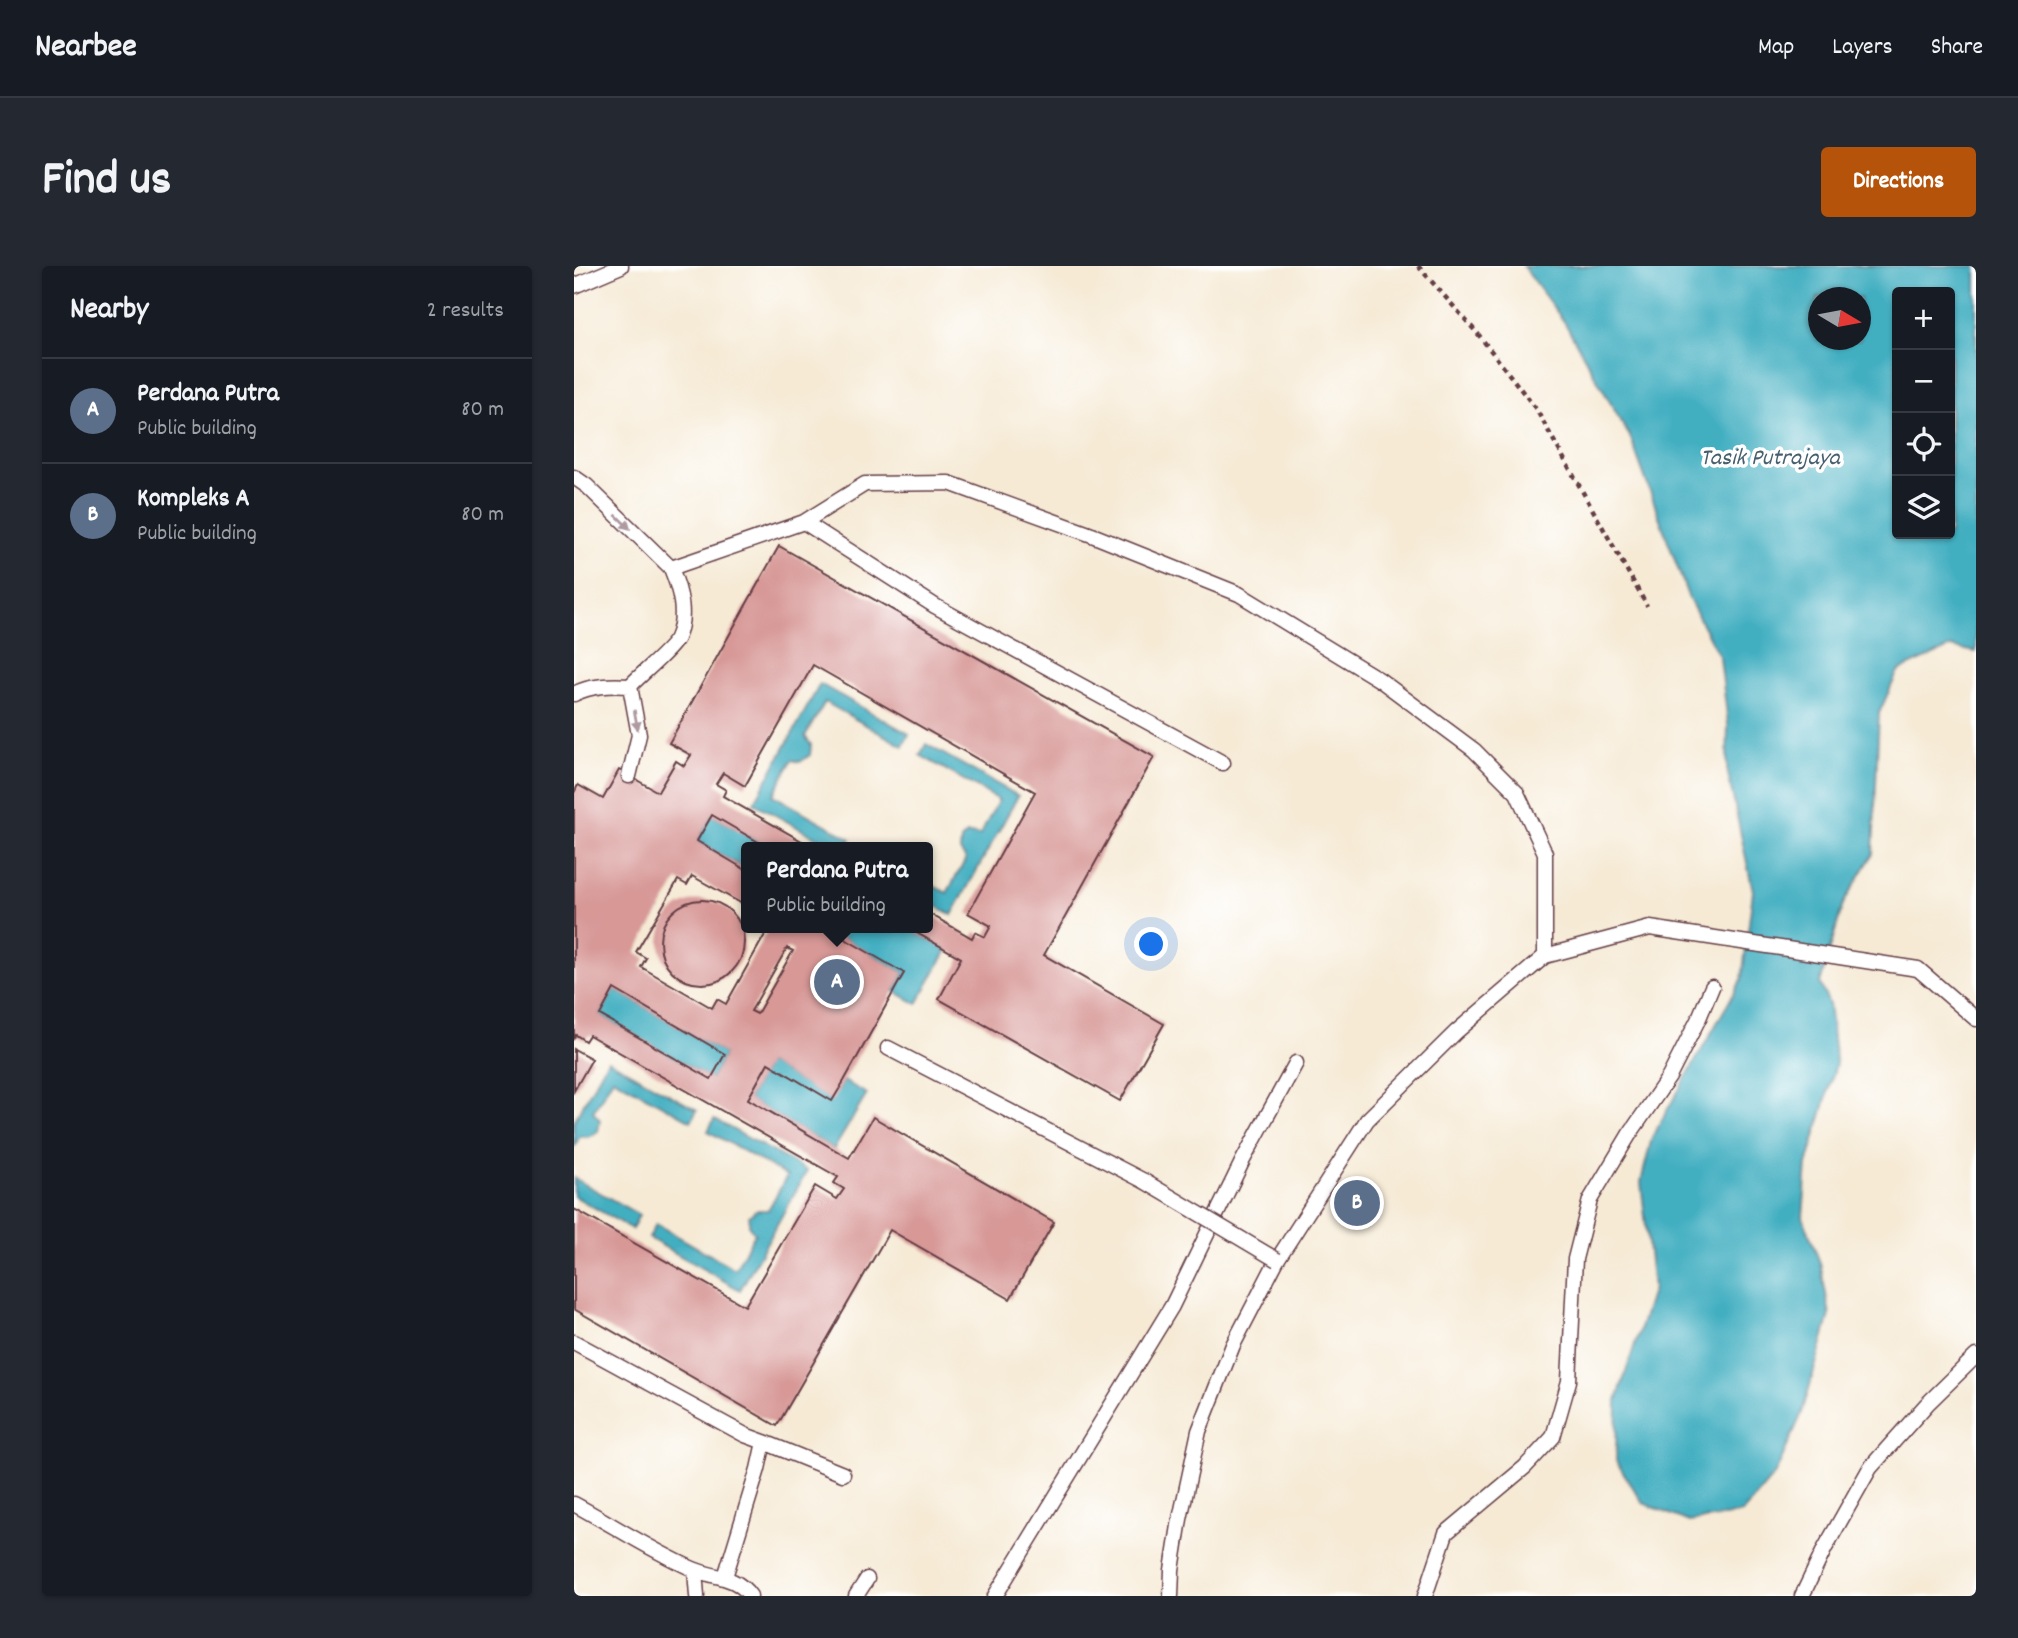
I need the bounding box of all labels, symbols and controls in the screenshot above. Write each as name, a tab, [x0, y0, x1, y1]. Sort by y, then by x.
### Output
text: Nearbee	[35, 25, 137, 72]
text: Map	[1758, 31, 1794, 65]
text: Layers	[1832, 31, 1893, 65]
text: Share	[1931, 31, 1983, 65]
text: Find us	[42, 147, 171, 217]
button: Directions	[1821, 147, 1976, 217]
north arrow	[1808, 287, 1871, 350]
map controls	[1892, 287, 1955, 539]
button: +	[1892, 287, 1955, 350]
text: Nearby	[70, 290, 148, 333]
text: 2 results	[427, 295, 504, 328]
button: −	[1892, 350, 1955, 413]
text: Perdana Putra	[137, 376, 279, 413]
text: A	[87, 394, 99, 427]
text: 80 m	[461, 394, 504, 427]
text: Public building	[137, 413, 257, 446]
button: locate	[1892, 413, 1955, 476]
water label: Tasik Putrajaya	[1700, 442, 1841, 476]
button: layers	[1892, 476, 1955, 539]
text: Kompleks A	[137, 481, 250, 518]
text: B	[88, 499, 98, 532]
text: 80 m	[461, 499, 504, 532]
one-way arrow	[614, 513, 631, 529]
text: Public building	[137, 518, 257, 551]
one-way arrow	[631, 709, 642, 731]
popup	[741, 842, 933, 933]
text: Perdana Putra	[766, 853, 908, 890]
text: Public building	[766, 890, 886, 923]
your location	[1134, 927, 1168, 961]
pin: A	[814, 956, 860, 1008]
pin: B	[1334, 1177, 1380, 1229]

